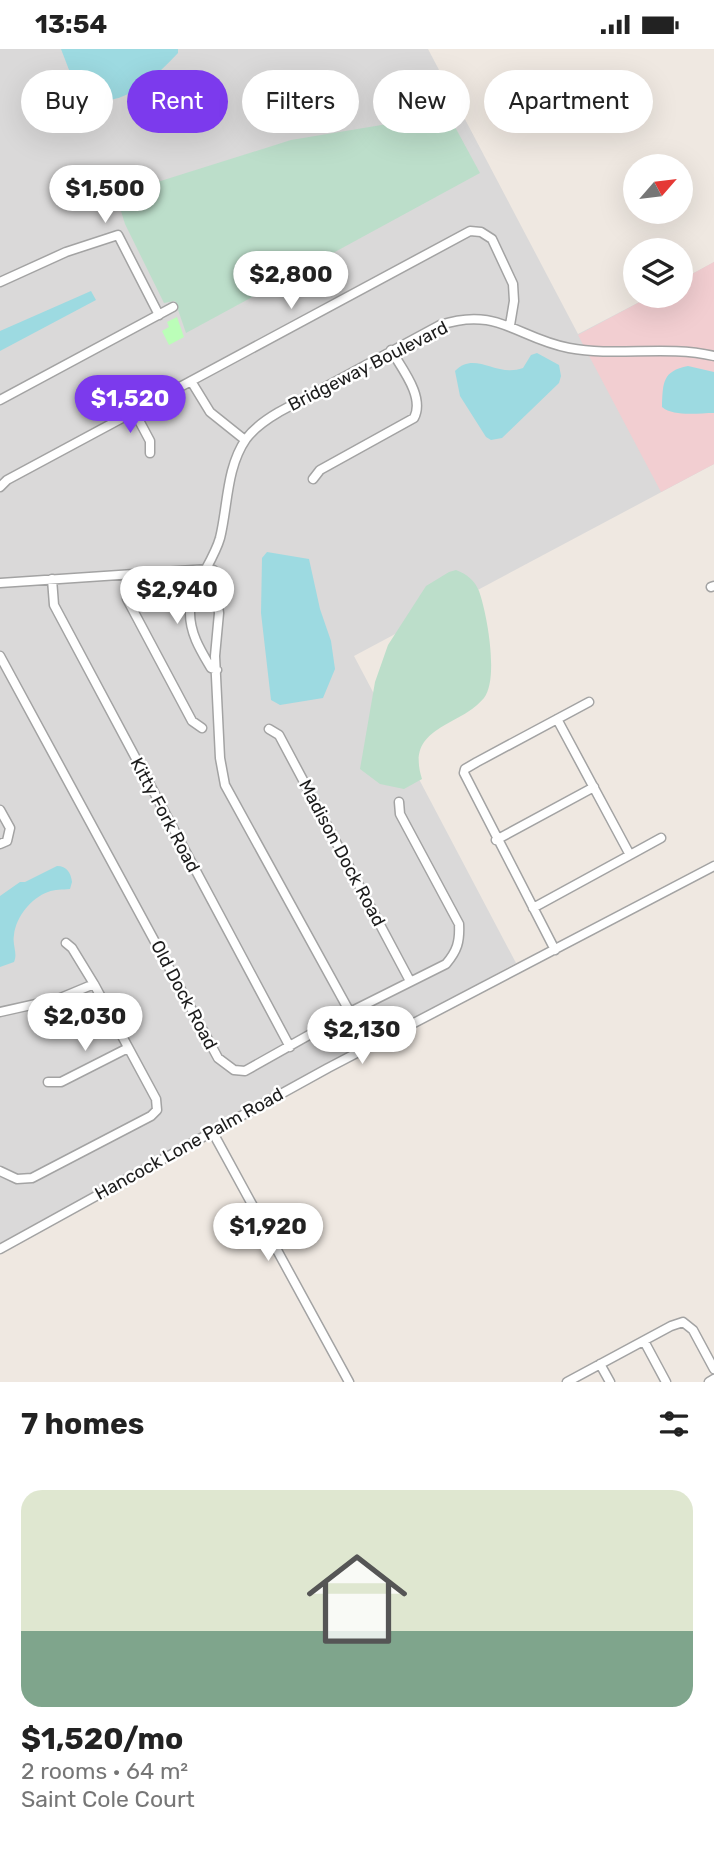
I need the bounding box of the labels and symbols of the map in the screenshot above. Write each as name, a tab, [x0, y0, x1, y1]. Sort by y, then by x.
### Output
north arrow	[623, 154, 693, 224]
pin: $1,500	[48, 165, 162, 225]
pin: $2,800	[234, 251, 348, 311]
street label: Bridgeway Boulevard	[284, 316, 452, 416]
pin: $1,520	[73, 375, 187, 435]
pin: $2,940	[120, 567, 234, 626]
street label: Kitty Fork Road	[126, 754, 204, 876]
street label: Madison Dock Road	[294, 776, 390, 930]
street label: Old Dock Road	[146, 937, 222, 1053]
pin: $2,030	[28, 993, 142, 1053]
pin: $2,130	[305, 1007, 419, 1066]
street label: Hancock Lone Palm Road	[91, 1083, 287, 1205]
pin: $1,920	[211, 1203, 325, 1263]

